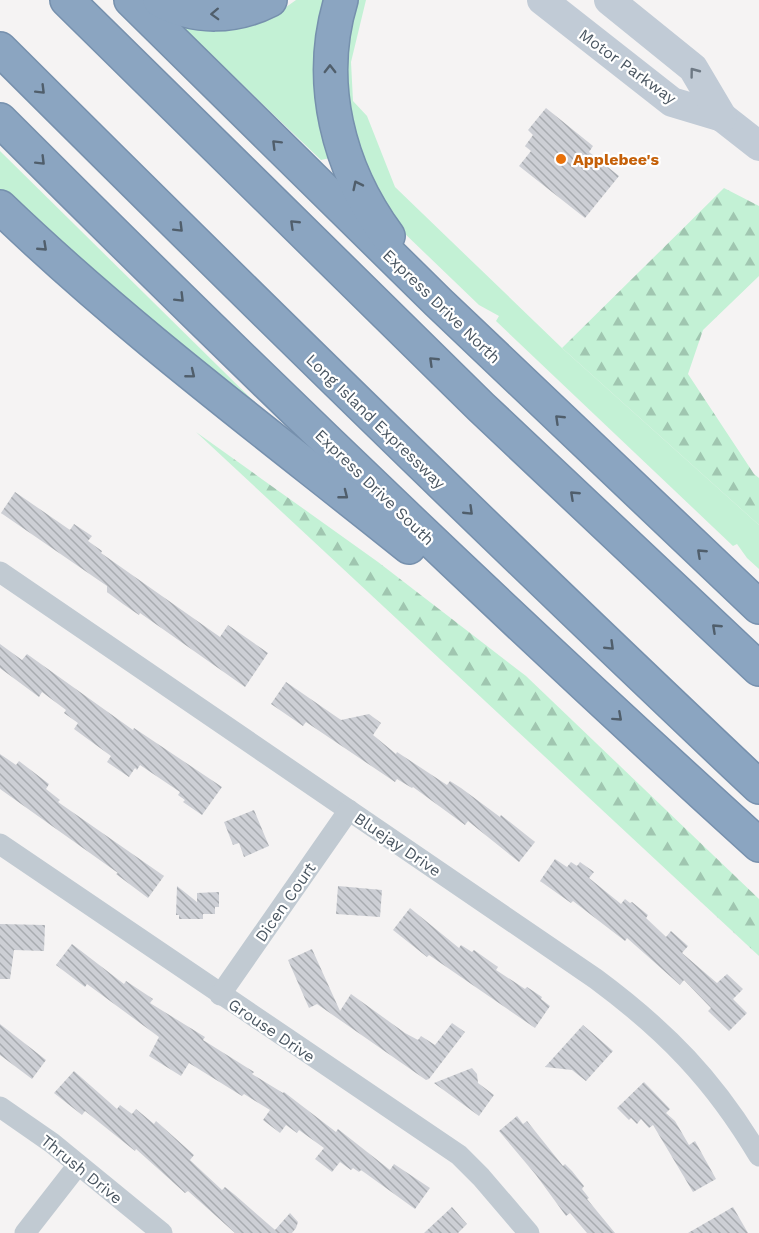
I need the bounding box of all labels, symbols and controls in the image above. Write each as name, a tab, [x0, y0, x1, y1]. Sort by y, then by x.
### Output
one-way arrow	[210, 7, 219, 20]
street label: Motor Parkway	[575, 25, 681, 108]
one-way arrow	[324, 65, 336, 74]
one-way arrow	[690, 68, 701, 79]
one-way arrow	[34, 83, 45, 94]
one-way arrow	[272, 140, 282, 151]
place label: Applebee's	[573, 150, 659, 169]
marker: Applebee's	[554, 152, 568, 166]
one-way arrow	[34, 154, 45, 165]
one-way arrow	[353, 180, 365, 191]
one-way arrow	[173, 221, 183, 232]
one-way arrow	[290, 221, 301, 232]
one-way arrow	[36, 240, 46, 251]
street label: Express Drive North	[379, 245, 504, 367]
one-way arrow	[173, 291, 184, 302]
street label: Long Island Expressway	[302, 350, 450, 493]
one-way arrow	[429, 357, 440, 368]
one-way arrow	[184, 366, 195, 377]
one-way arrow	[555, 415, 566, 426]
street label: Express Drive South	[311, 426, 438, 549]
one-way arrow	[337, 488, 348, 499]
one-way arrow	[571, 491, 581, 502]
one-way arrow	[462, 504, 472, 515]
one-way arrow	[697, 549, 707, 560]
one-way arrow	[713, 625, 724, 636]
one-way arrow	[603, 639, 613, 650]
one-way arrow	[612, 710, 622, 721]
street label: Bluejay Drive	[351, 808, 445, 880]
street label: Dicen Court	[251, 859, 320, 946]
street label: Grouse Drive	[225, 995, 319, 1066]
street label: Thrush Drive	[37, 1131, 126, 1208]

